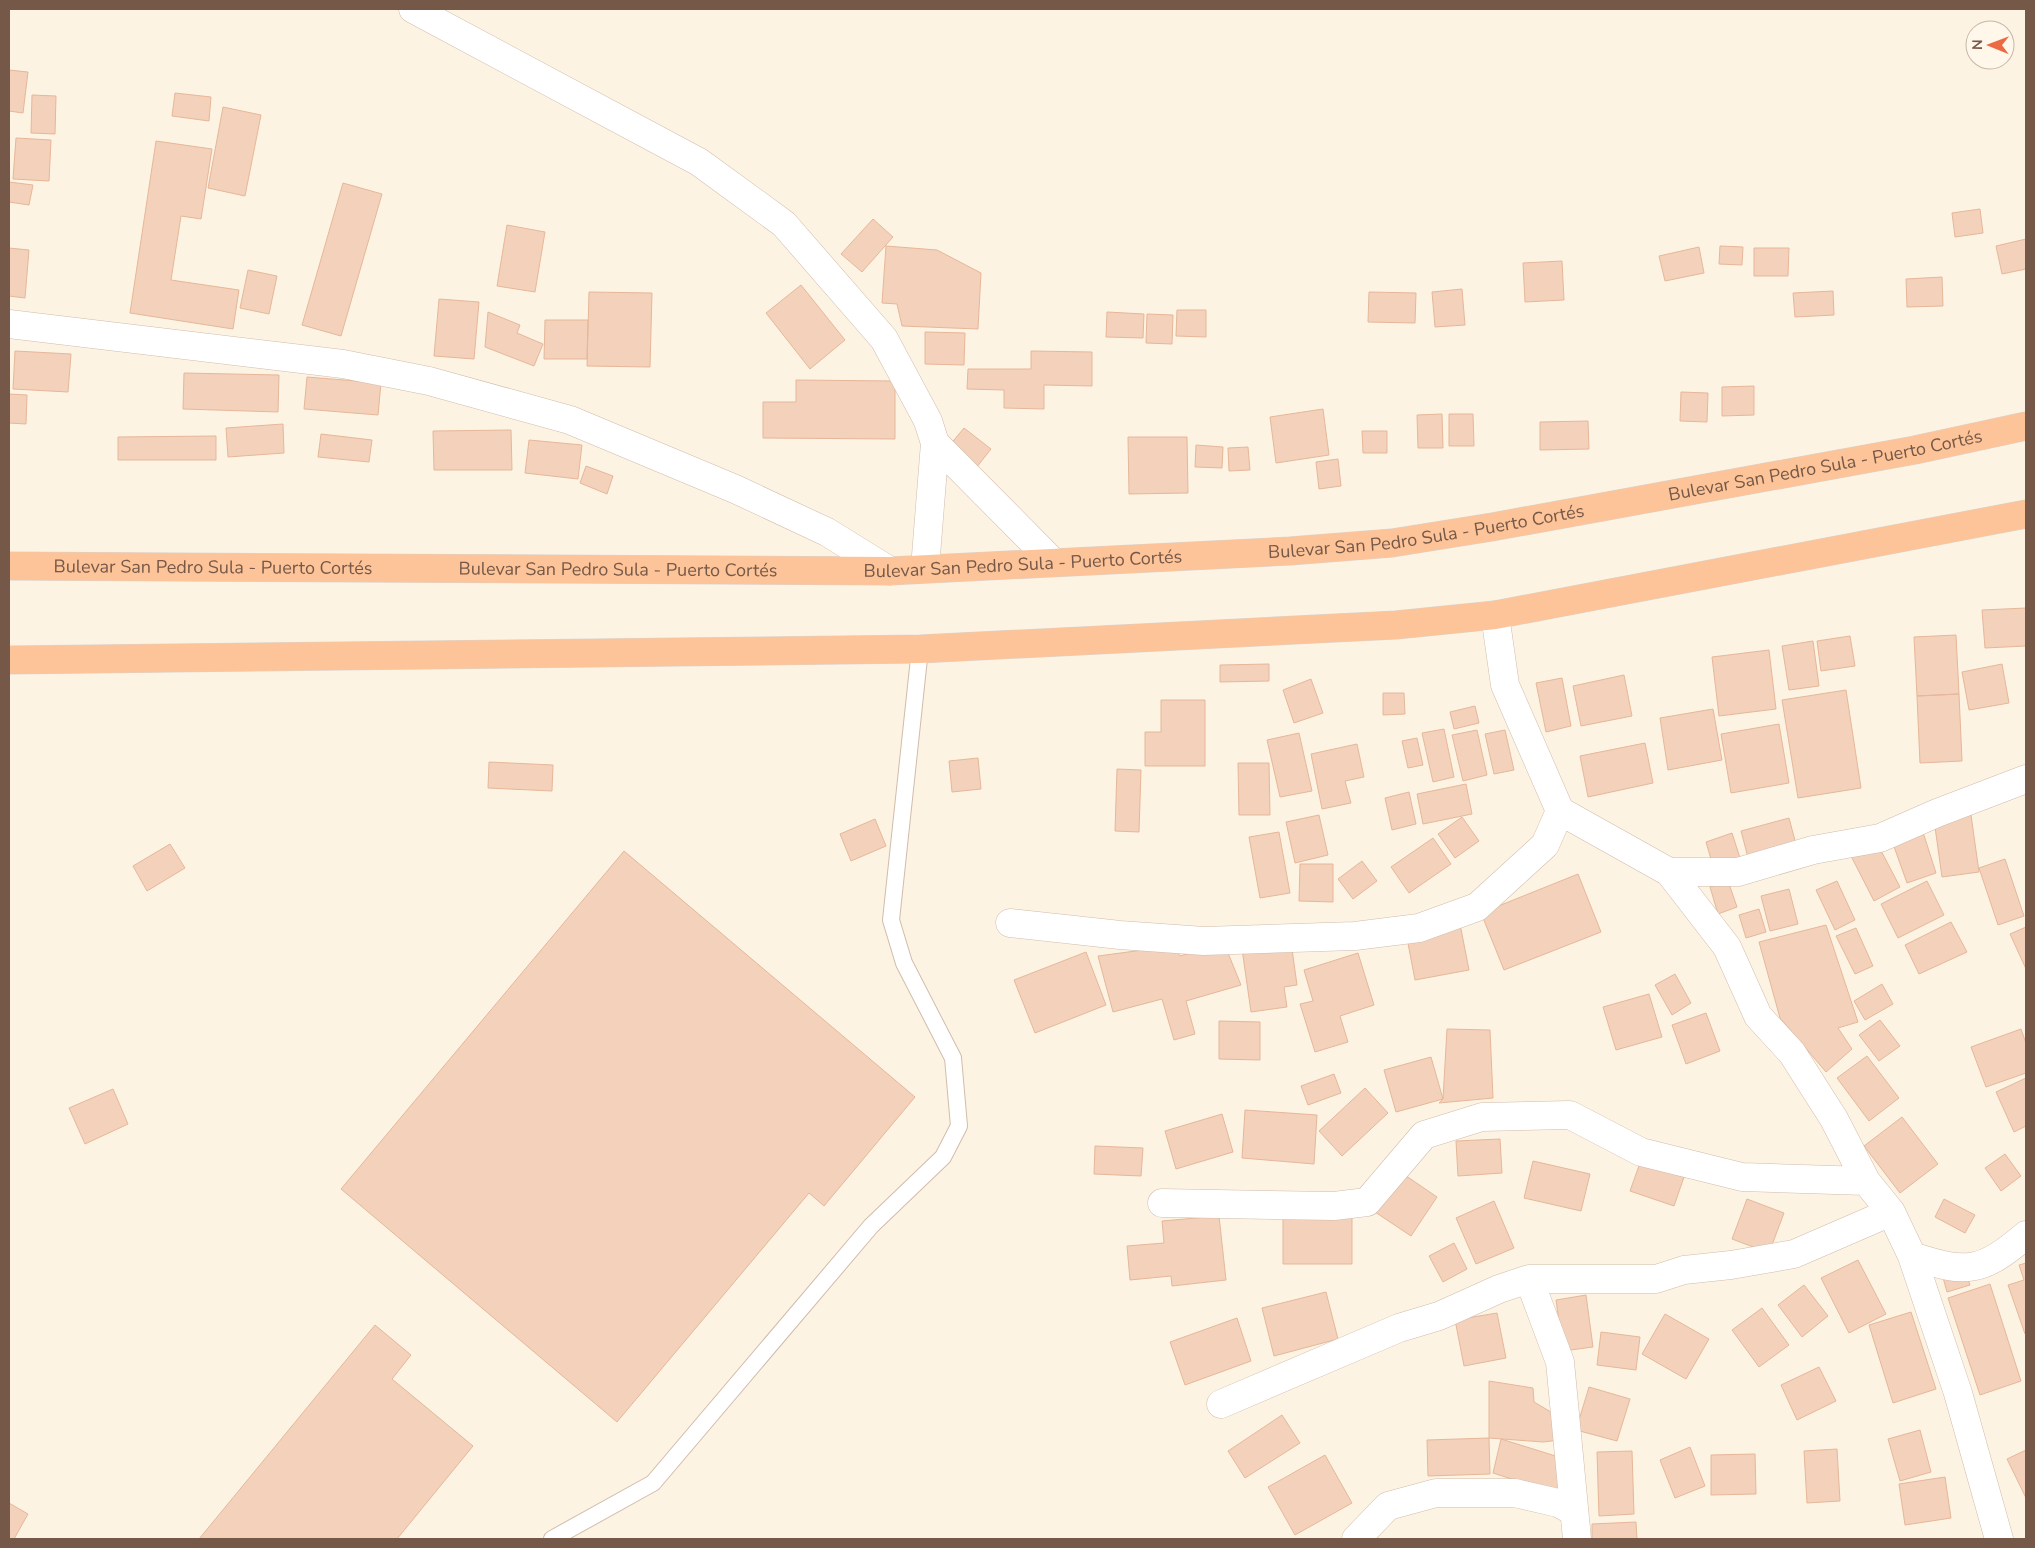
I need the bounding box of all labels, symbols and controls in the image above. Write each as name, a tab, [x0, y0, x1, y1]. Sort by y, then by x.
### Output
north arrow	[1965, 20, 2015, 70]
text: N	[1968, 39, 1987, 50]
street label: Bulevar San Pedro Sula - Puerto Cortés	[1666, 424, 1984, 507]
street label: Bulevar San Pedro Sula - Puerto Cortés	[1267, 498, 1586, 564]
street label: Bulevar San Pedro Sula - Puerto Cortés	[863, 544, 1183, 583]
street label: Bulevar San Pedro Sula - Puerto Cortés	[53, 554, 373, 580]
street label: Bulevar San Pedro Sula - Puerto Cortés	[458, 557, 778, 582]

